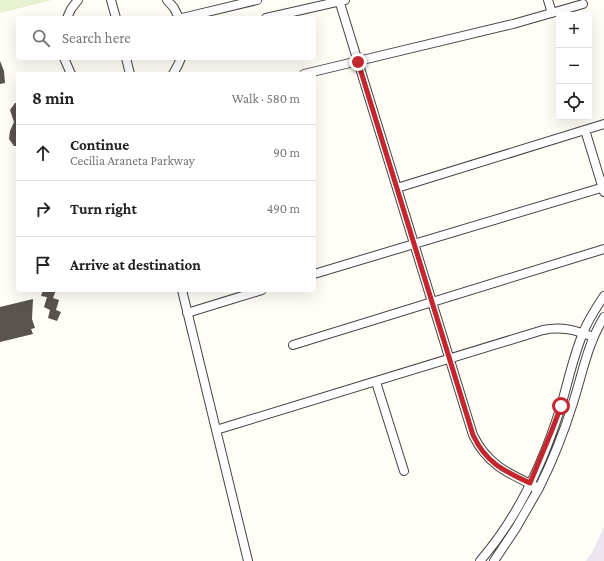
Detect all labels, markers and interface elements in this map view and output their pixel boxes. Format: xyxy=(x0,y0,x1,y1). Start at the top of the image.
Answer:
map controls xyxy=(556,12,592,120)
button: + xyxy=(556,12,592,48)
search box xyxy=(16,16,316,60)
icon: search xyxy=(30,27,52,49)
text: Search here xyxy=(62,30,131,46)
button: − xyxy=(556,48,592,84)
route end xyxy=(349,53,367,71)
button: locate xyxy=(556,84,592,120)
text: 8 min xyxy=(32,89,74,108)
text: Walk · 580 m xyxy=(232,91,300,106)
text: Continue xyxy=(70,137,129,153)
icon: ahead xyxy=(32,142,54,164)
text: 90 m xyxy=(273,145,300,160)
text: Cecilia Araneta Parkway xyxy=(70,153,195,168)
icon: right xyxy=(32,198,54,220)
text: Turn right xyxy=(70,201,137,217)
text: 490 m xyxy=(267,201,300,216)
icon: arrive xyxy=(32,254,54,276)
text: Arrive at destination xyxy=(70,257,201,273)
route start xyxy=(552,397,570,415)

